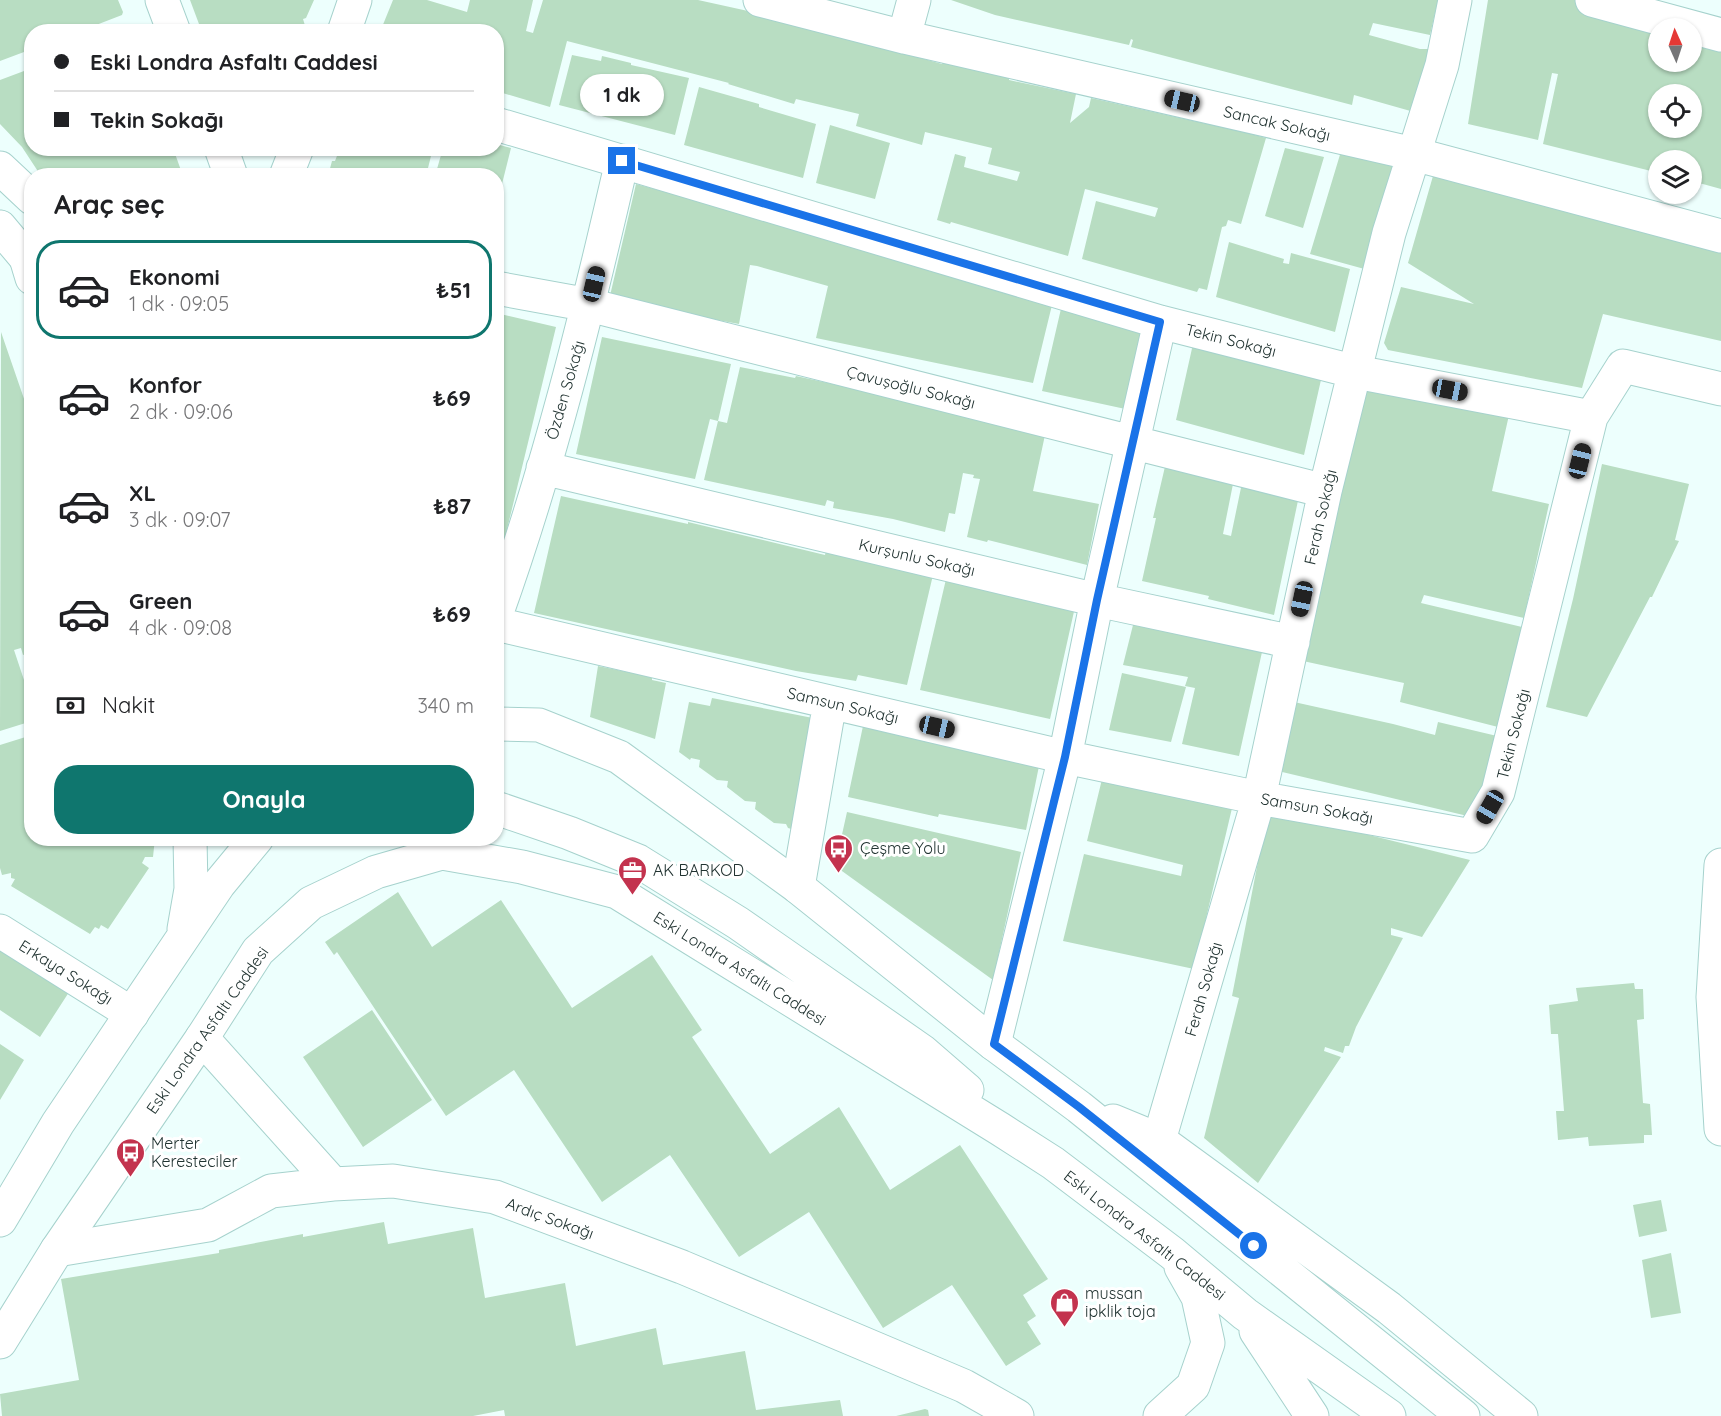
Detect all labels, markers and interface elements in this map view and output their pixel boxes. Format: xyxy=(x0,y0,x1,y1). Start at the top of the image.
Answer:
north arrow xyxy=(1648,18,1702,72)
map controls xyxy=(1648,18,1702,204)
text: Eski Londra Asfaltı Caddesi xyxy=(90,48,378,76)
callout: 1 dk xyxy=(580,74,664,116)
text: 1 dk xyxy=(603,82,641,107)
button: locate xyxy=(1648,84,1702,138)
car xyxy=(1162,88,1202,114)
street label: Sancak Sokağı xyxy=(1222,101,1332,145)
text: Tekin Sokağı xyxy=(90,106,223,134)
route end xyxy=(608,147,635,174)
button: layers xyxy=(1648,150,1702,204)
text: Araç seç xyxy=(54,187,164,221)
icon: car xyxy=(57,263,111,317)
text: Ekonomi xyxy=(129,263,220,291)
car xyxy=(581,264,607,304)
text: ₺51 xyxy=(436,276,471,304)
text: 1 dk · 09:05 xyxy=(129,291,229,316)
street label: Tekin Sokağı xyxy=(1184,319,1278,361)
street label: Özden Sokağı xyxy=(541,338,589,442)
street label: Çavuşoğlu Sokağı xyxy=(845,361,977,413)
icon: car xyxy=(57,371,111,425)
text: Konfor xyxy=(129,371,202,399)
car xyxy=(1431,378,1469,402)
text: ₺69 xyxy=(432,384,471,412)
text: 2 dk · 09:06 xyxy=(129,399,233,424)
car xyxy=(1567,441,1593,481)
street label: Ferah Sokağı xyxy=(1299,467,1341,567)
icon: car xyxy=(57,479,111,533)
text: XL xyxy=(129,479,156,507)
text: ₺87 xyxy=(433,492,471,520)
text: 3 dk · 09:07 xyxy=(129,507,230,532)
street label: Kurşunlu Sokağı xyxy=(857,534,977,580)
car xyxy=(1289,580,1315,618)
icon: car xyxy=(57,587,111,641)
text: Green xyxy=(129,587,192,615)
text: ₺69 xyxy=(432,600,471,628)
text: 4 dk · 09:08 xyxy=(129,615,232,640)
street label: Samsun Sokağı xyxy=(785,682,901,728)
street label: Tekin Sokağı xyxy=(1492,687,1534,781)
icon: cash xyxy=(54,689,87,722)
text: Nakit xyxy=(102,691,155,719)
text: 340 m xyxy=(417,693,474,718)
car xyxy=(917,714,957,740)
button: Onayla xyxy=(54,765,474,834)
car xyxy=(1473,787,1507,827)
street label: Samsun Sokağı xyxy=(1259,788,1375,828)
bus stop icon: Çeşme Yolu xyxy=(823,832,855,874)
place label: Çeşme Yolu xyxy=(860,838,946,858)
office icon: AK BARKOD xyxy=(616,854,648,896)
place label: AK BARKOD xyxy=(653,860,744,880)
street label: Eski Londra Asfaltı Caddesi xyxy=(650,907,830,1029)
street label: Erkaya Sokağı xyxy=(15,935,117,1009)
street label: Ferah Sokağı xyxy=(1180,940,1226,1038)
street label: Eski Londra Asfaltı Caddesi xyxy=(142,942,272,1118)
place label: Merter Keresteciler xyxy=(151,1133,238,1171)
bus stop icon: Merter Keresteciler xyxy=(114,1136,146,1178)
street label: Eski Londra Asfaltı Caddesi xyxy=(1060,1166,1230,1304)
street label: Ardıç Sokağı xyxy=(503,1193,597,1243)
route start xyxy=(1240,1232,1267,1259)
place label: mussan ipklik toja xyxy=(1085,1283,1156,1321)
shop icon: mussan ipklik toja xyxy=(1048,1286,1080,1328)

